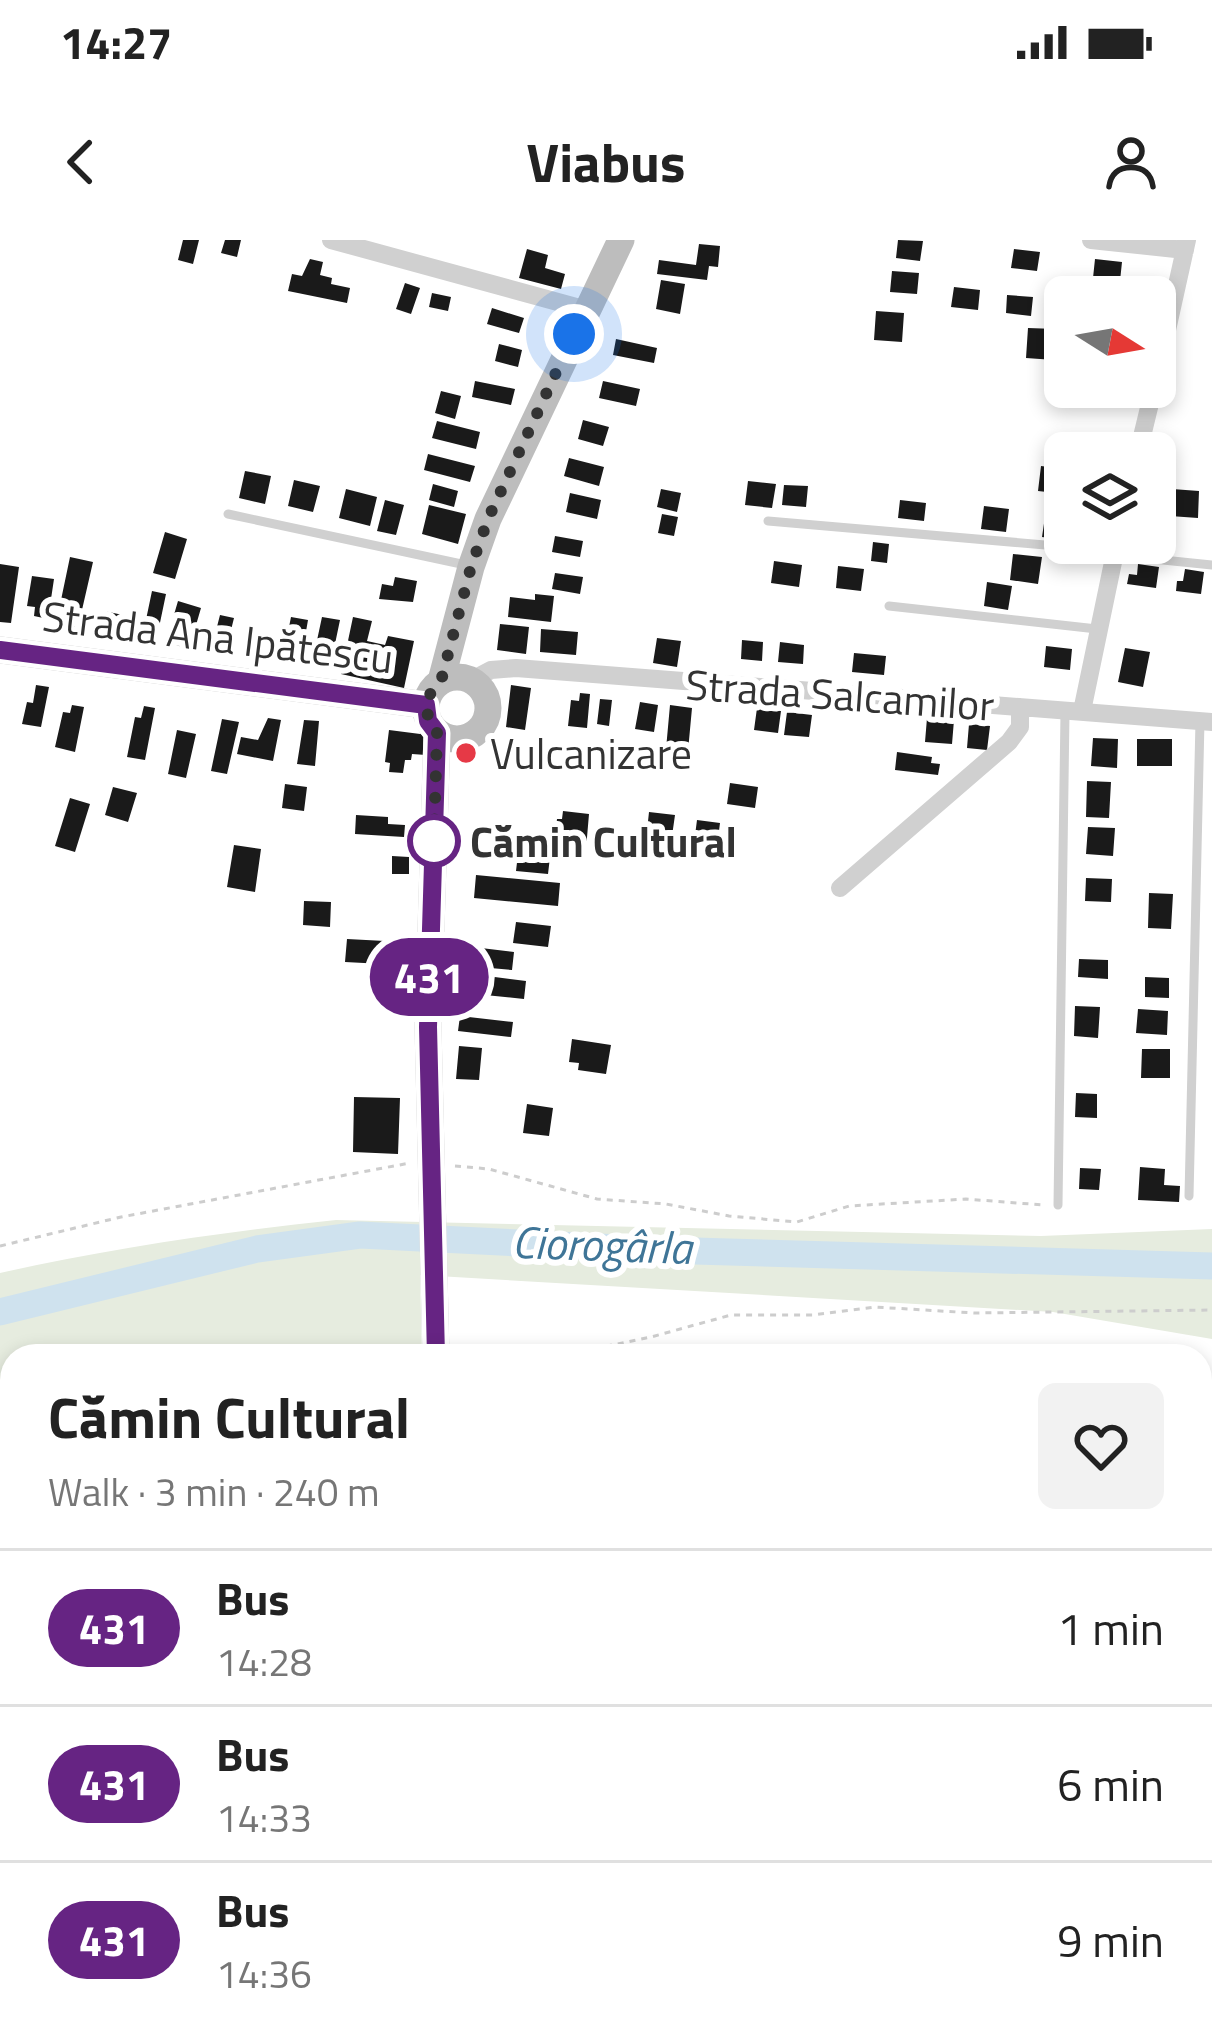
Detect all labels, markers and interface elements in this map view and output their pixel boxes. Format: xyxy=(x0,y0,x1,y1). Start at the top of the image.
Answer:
text: 14:27 xyxy=(60,8,172,76)
text: Viabus xyxy=(527,121,685,203)
icon: back xyxy=(48,129,114,195)
icon: person xyxy=(1098,129,1164,195)
north arrow xyxy=(1044,276,1176,408)
map controls xyxy=(1044,276,1176,564)
your location xyxy=(544,304,604,364)
button: layers xyxy=(1044,432,1176,564)
street label: Strada Ana Ipătescu xyxy=(39,583,397,689)
street label: Strada Salcamilor xyxy=(684,651,996,737)
place label: Vulcanizare xyxy=(490,721,692,785)
marker: Vulcanizare xyxy=(453,740,479,766)
place label: Cămin Cultural xyxy=(470,809,737,873)
marker: Cămin Cultural xyxy=(409,816,459,866)
line badge: 431 xyxy=(360,938,498,1016)
text: 431 xyxy=(394,945,464,1009)
water label: Ciorogârla xyxy=(511,1207,696,1281)
text: Cămin Cultural xyxy=(48,1373,410,1460)
button: heart xyxy=(1038,1383,1164,1509)
text: Walk · 3 min · 240 m xyxy=(48,1462,380,1521)
text: Bus xyxy=(216,1564,290,1632)
text: 1 min xyxy=(1057,1594,1164,1662)
text: 431 xyxy=(79,1596,149,1660)
text: 14:28 xyxy=(216,1632,312,1691)
text: Bus xyxy=(216,1720,290,1788)
text: 6 min xyxy=(1057,1750,1164,1818)
text: 431 xyxy=(79,1752,149,1816)
text: 14:33 xyxy=(216,1788,312,1847)
text: Bus xyxy=(216,1876,290,1944)
text: 9 min xyxy=(1057,1906,1164,1974)
text: 431 xyxy=(79,1908,149,1972)
text: 14:36 xyxy=(216,1944,312,2003)

